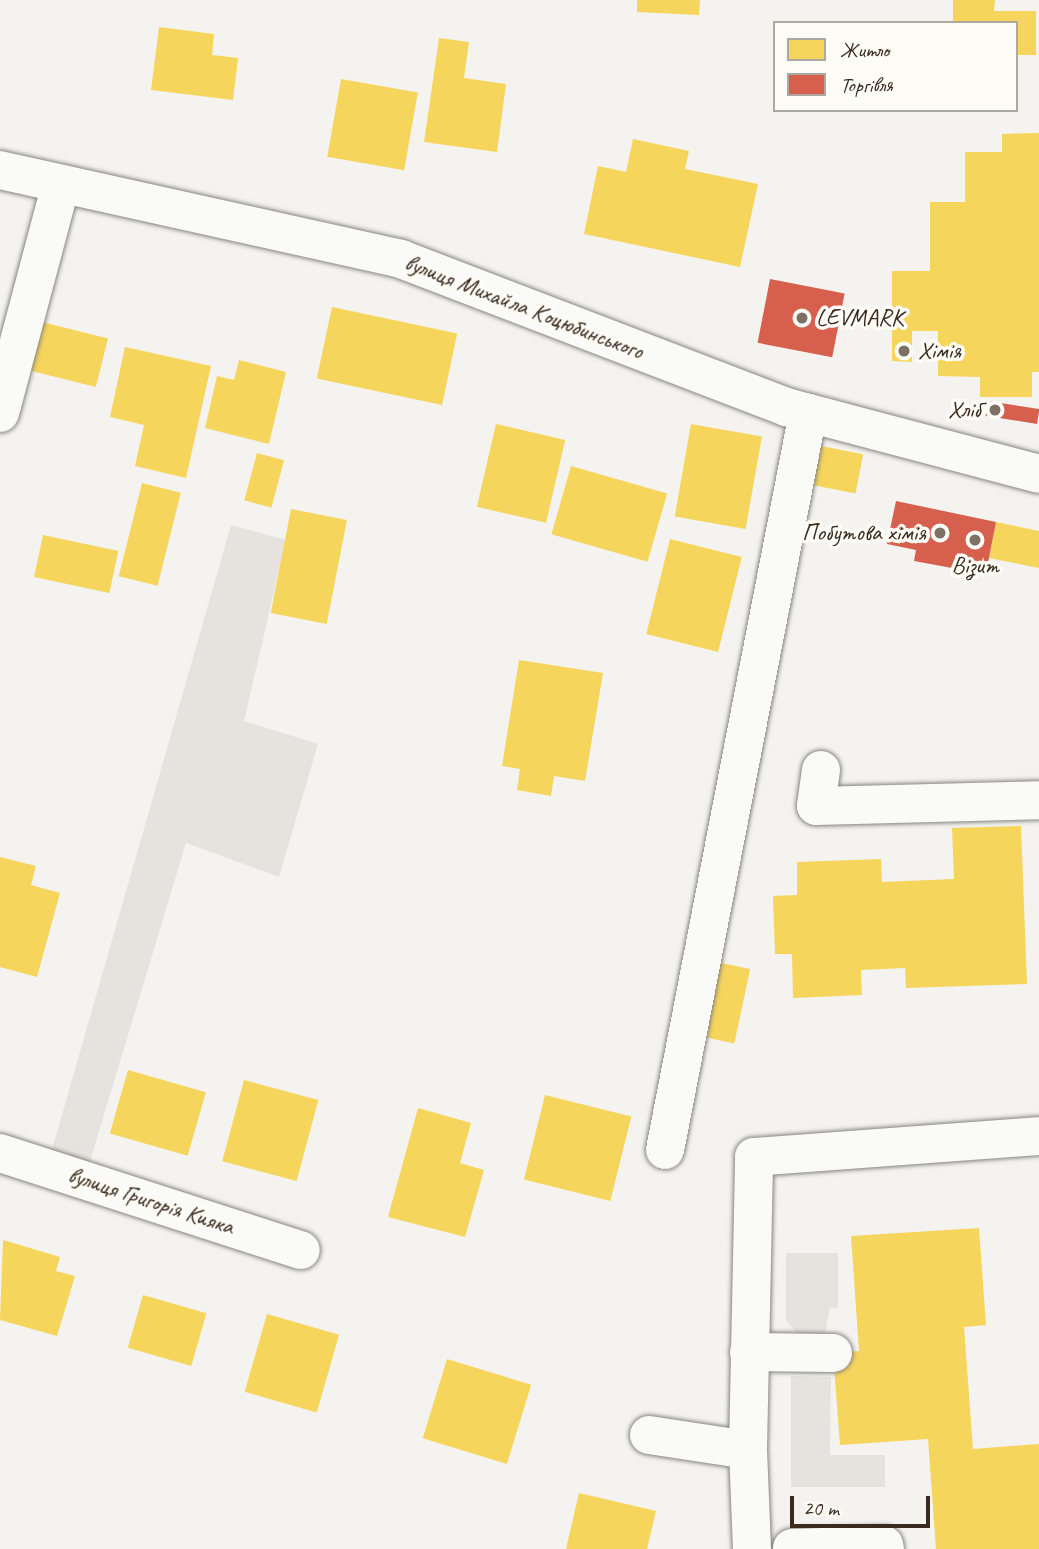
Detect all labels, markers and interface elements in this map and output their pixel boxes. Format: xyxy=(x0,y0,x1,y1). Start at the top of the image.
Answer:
legend xyxy=(773,21,1018,112)
text: Житло xyxy=(840,37,889,63)
text: Торгівля xyxy=(840,72,893,98)
street label: вулиця Михайла Коцюбинського xyxy=(402,249,646,365)
place label: LEVMARK xyxy=(816,304,903,332)
marker: LEVMARK xyxy=(794,310,810,326)
place label: Хімія xyxy=(918,337,961,365)
marker: Хімія xyxy=(896,343,912,359)
place label: Хліб xyxy=(948,396,981,424)
marker: Хліб xyxy=(987,402,1003,418)
place label: Побутова хімія xyxy=(802,519,926,547)
marker: Побутова хімія xyxy=(932,525,948,541)
marker: Візит xyxy=(967,532,983,548)
place label: Візит xyxy=(951,552,999,580)
street label: вулиця Григорія Кияка xyxy=(66,1161,236,1241)
scale bar xyxy=(794,1482,934,1526)
text: 20 m xyxy=(803,1495,839,1521)

